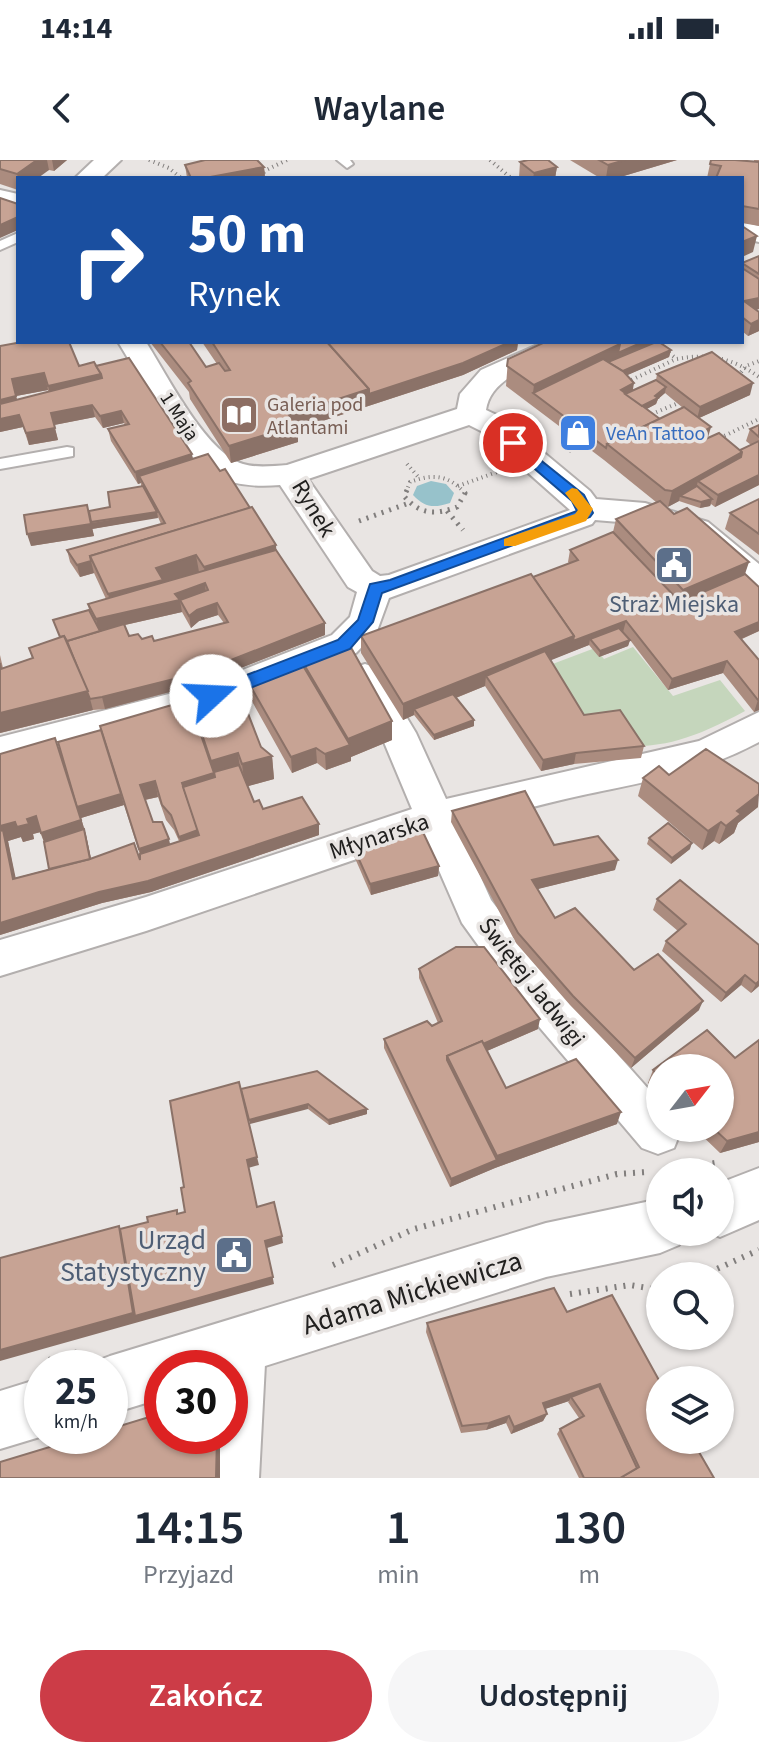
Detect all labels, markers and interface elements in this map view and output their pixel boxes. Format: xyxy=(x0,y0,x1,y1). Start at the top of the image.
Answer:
text: 14:14 xyxy=(40,7,112,50)
text: Waylane xyxy=(314,83,445,134)
icon: back xyxy=(40,86,84,130)
icon: search xyxy=(675,86,719,130)
text: 50 m xyxy=(188,195,306,274)
icon: right xyxy=(56,208,160,312)
text: Rynek xyxy=(188,269,281,320)
street label: 1 Maja xyxy=(153,386,205,447)
place label: Galeria pod Atlantami xyxy=(267,391,363,442)
library icon: Galeria pod Atlantami xyxy=(218,394,260,436)
pin xyxy=(479,409,547,477)
shop icon: VeAn Tattoo xyxy=(557,412,599,454)
place label: VeAn Tattoo xyxy=(606,420,705,448)
icon: arrive xyxy=(491,421,535,465)
street label: Rynek xyxy=(283,473,345,544)
public building icon: Straż Miejska xyxy=(653,544,695,586)
place label: Straż Miejska xyxy=(609,587,739,622)
position arrow xyxy=(169,654,253,738)
street label: Młynarska xyxy=(325,804,434,869)
street label: Świętej Jadwigi xyxy=(470,910,593,1055)
north arrow xyxy=(646,1054,734,1142)
map controls xyxy=(646,1054,734,1454)
button: sound xyxy=(646,1158,734,1246)
place label: Urząd Statystyczny xyxy=(60,1220,206,1292)
public building icon: Urząd Statystyczny xyxy=(213,1234,255,1276)
street label: Adama Mickiewicza xyxy=(298,1241,527,1345)
button: search xyxy=(646,1262,734,1350)
speed limit sign: 30 xyxy=(144,1350,248,1454)
text: 25 xyxy=(55,1363,97,1420)
button: layers xyxy=(646,1366,734,1454)
text: km/h xyxy=(54,1408,98,1436)
text: 14:15 xyxy=(133,1494,245,1562)
text: 1 xyxy=(386,1494,411,1562)
text: 130 xyxy=(552,1494,626,1562)
text: Przyjazd xyxy=(143,1556,234,1593)
text: min xyxy=(377,1556,419,1593)
text: m xyxy=(578,1556,600,1593)
button: Zakończ xyxy=(40,1650,372,1742)
button: Udostępnij xyxy=(388,1650,719,1742)

